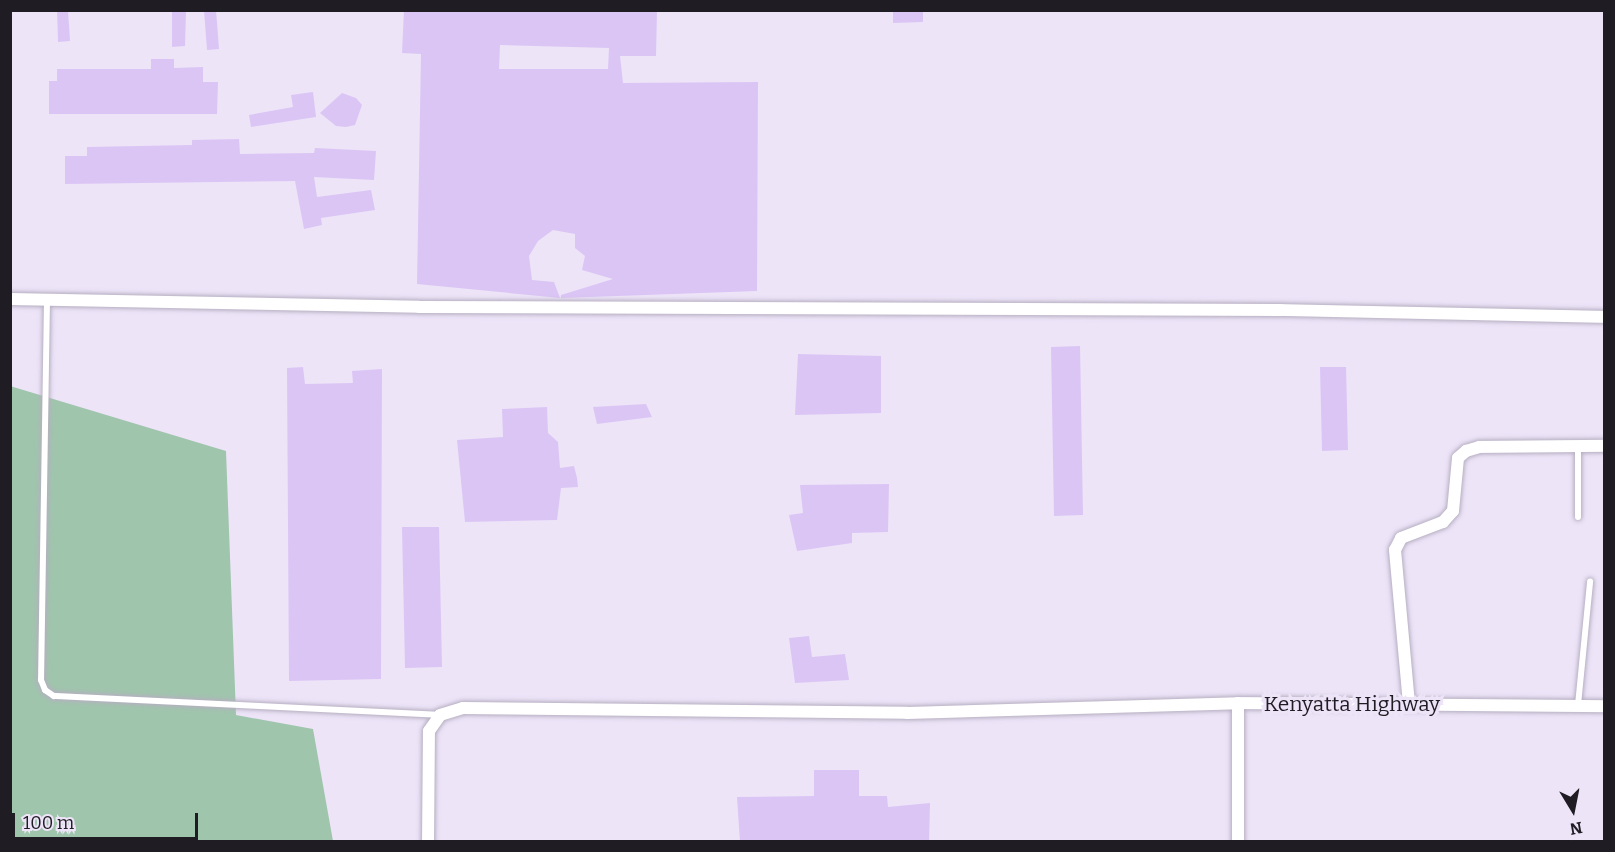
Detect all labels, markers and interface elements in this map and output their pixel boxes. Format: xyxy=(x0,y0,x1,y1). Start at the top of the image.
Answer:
street label: Kenyatta Highway xyxy=(1264,691,1440,717)
north arrow xyxy=(1543,780,1603,840)
scale bar xyxy=(15,801,201,839)
text: 100 m xyxy=(23,812,74,834)
text: N xyxy=(1568,818,1584,839)

